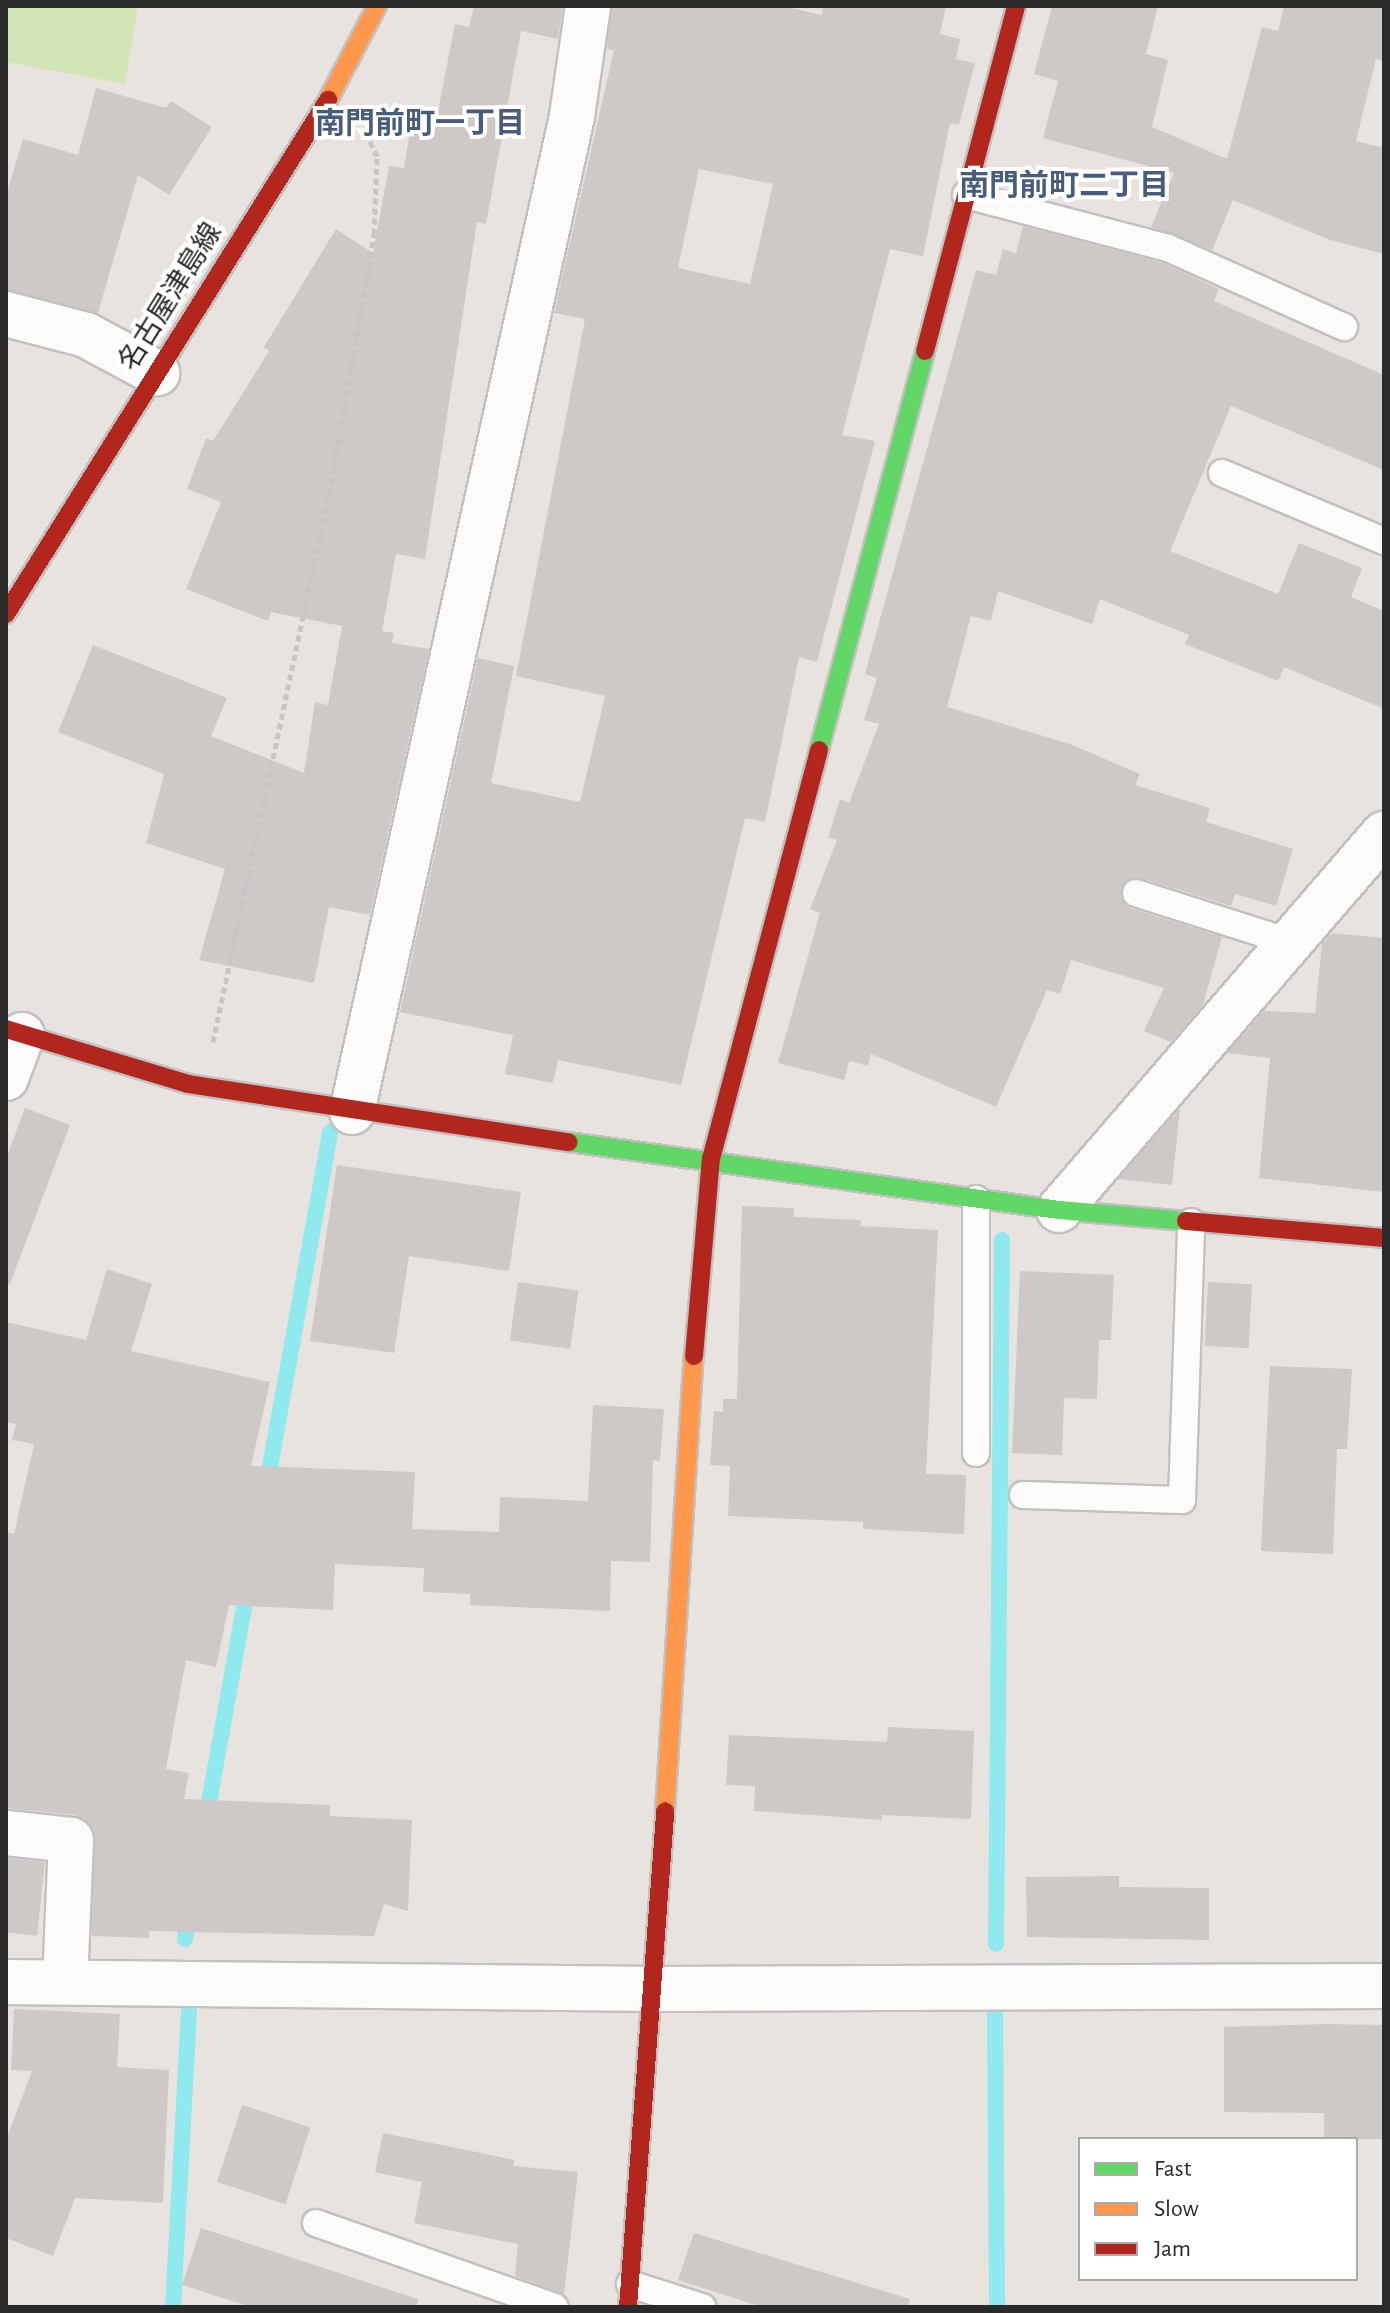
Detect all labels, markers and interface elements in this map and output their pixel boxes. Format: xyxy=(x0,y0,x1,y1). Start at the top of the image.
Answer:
district label: 南門前町一丁目 xyxy=(315,106,525,142)
district label: 南門前町二丁目 xyxy=(959,168,1169,204)
street label: 名古屋津島線 xyxy=(112,217,230,377)
legend xyxy=(1078,2137,1358,2281)
text: Fast xyxy=(1154,2157,1191,2181)
text: Slow xyxy=(1154,2197,1199,2221)
text: Jam xyxy=(1154,2237,1191,2261)

